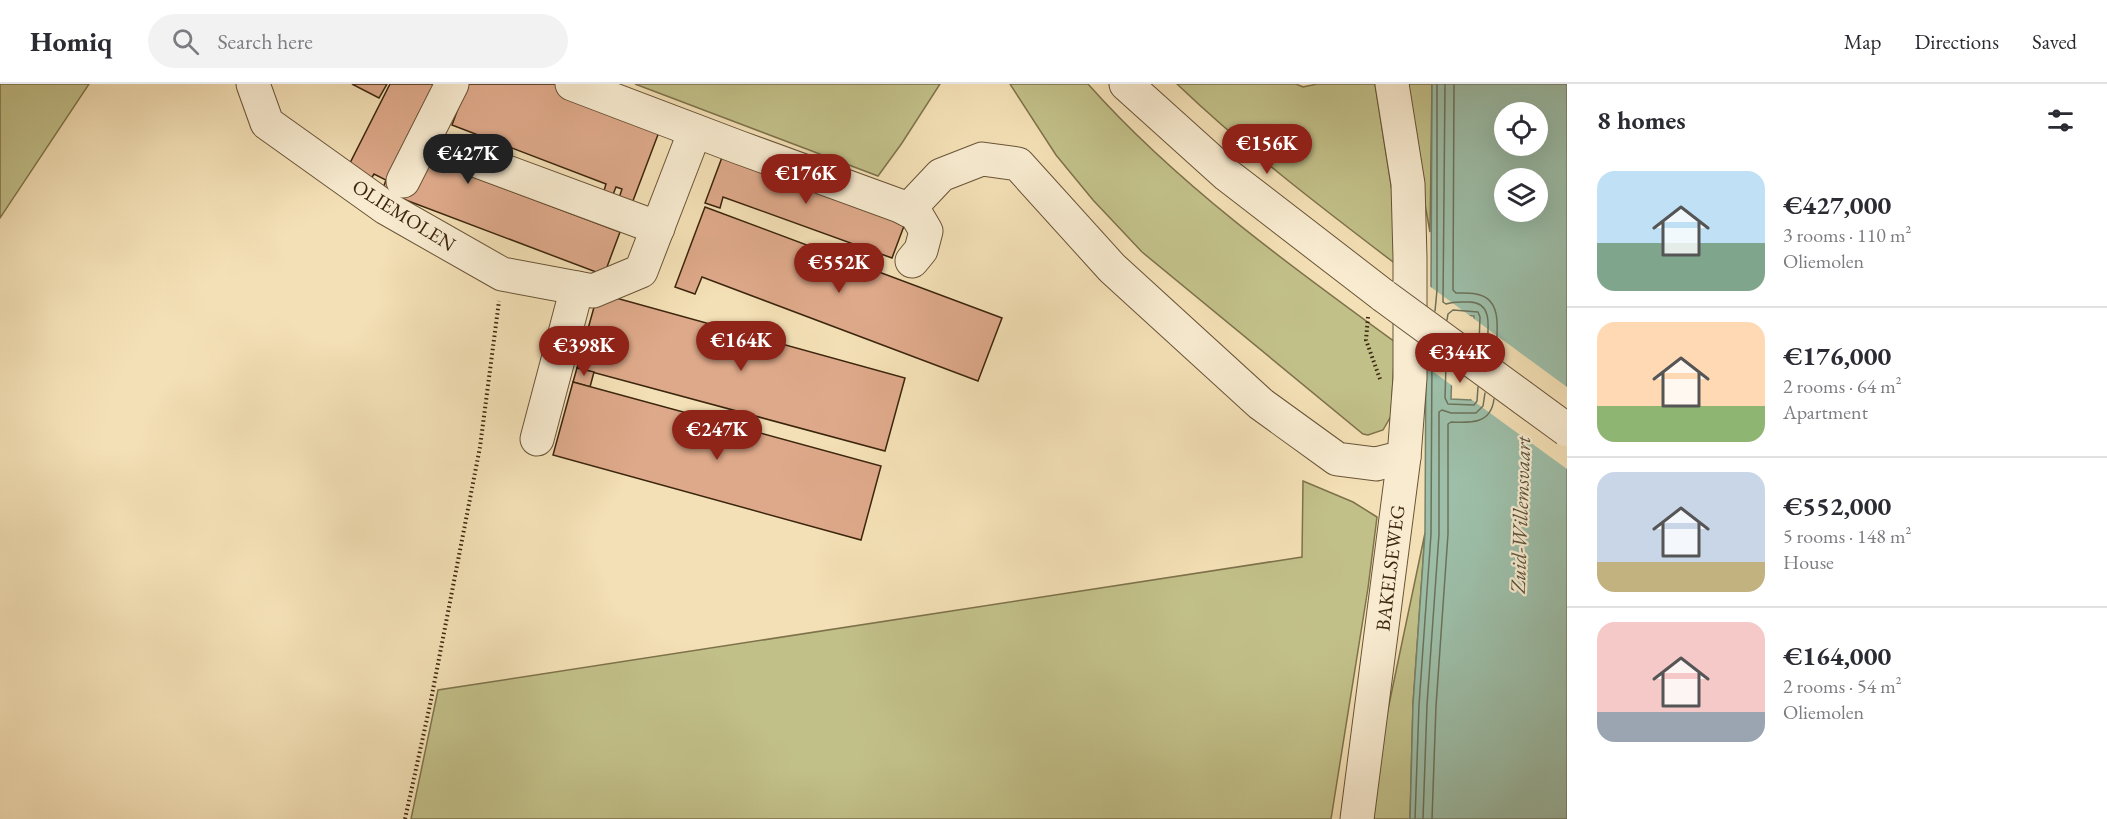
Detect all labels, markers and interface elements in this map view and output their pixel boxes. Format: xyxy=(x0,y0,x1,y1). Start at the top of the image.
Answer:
search box xyxy=(148,14,568,68)
text: Homiq xyxy=(30,23,112,59)
icon: search xyxy=(169,25,202,58)
text: Search here xyxy=(217,27,313,56)
text: Map xyxy=(1844,28,1881,55)
text: Directions xyxy=(1914,28,1999,55)
text: Saved xyxy=(2032,28,2077,55)
map controls xyxy=(1494,102,1548,222)
button: locate xyxy=(1494,102,1548,156)
text: 8 homes xyxy=(1597,103,1686,137)
icon: filters xyxy=(2044,104,2077,137)
pin: €156K xyxy=(1225,124,1309,175)
text: €156K xyxy=(1236,130,1298,156)
pin: €427K xyxy=(426,134,510,185)
text: €427K xyxy=(437,140,499,166)
pin: €176K xyxy=(764,154,848,205)
text: €176K xyxy=(775,160,837,186)
button: layers xyxy=(1494,168,1548,222)
street label: OLIEMOLEN xyxy=(347,173,461,257)
text: €427,000 xyxy=(1783,188,1891,222)
icon: home xyxy=(1645,195,1717,267)
text: 3 rooms · 110 m² xyxy=(1783,222,1911,248)
pin: €552K xyxy=(797,243,881,294)
text: Oliemolen xyxy=(1783,248,1864,274)
text: €552K xyxy=(808,249,870,275)
pin: €164K xyxy=(699,321,783,372)
pin: €398K xyxy=(542,326,626,377)
text: €164K xyxy=(710,327,772,353)
text: €398K xyxy=(553,332,615,358)
pin: €344K xyxy=(1418,333,1502,384)
text: €344K xyxy=(1429,339,1491,365)
text: €176,000 xyxy=(1783,339,1891,373)
icon: home xyxy=(1645,346,1717,418)
text: 2 rooms · 64 m² xyxy=(1783,373,1902,399)
text: Apartment xyxy=(1783,399,1868,425)
pin: €247K xyxy=(675,410,759,461)
text: €247K xyxy=(686,416,748,442)
water label: Zuid-Willemsvaart xyxy=(1504,435,1536,595)
text: €552,000 xyxy=(1783,489,1891,523)
icon: home xyxy=(1645,496,1717,568)
street label: BAKELSEWEG xyxy=(1369,503,1411,633)
text: 5 rooms · 148 m² xyxy=(1783,523,1911,549)
text: House xyxy=(1783,549,1834,575)
text: €164,000 xyxy=(1783,639,1891,673)
icon: home xyxy=(1645,646,1717,718)
text: 2 rooms · 54 m² xyxy=(1783,673,1902,699)
text: Oliemolen xyxy=(1783,699,1864,725)

